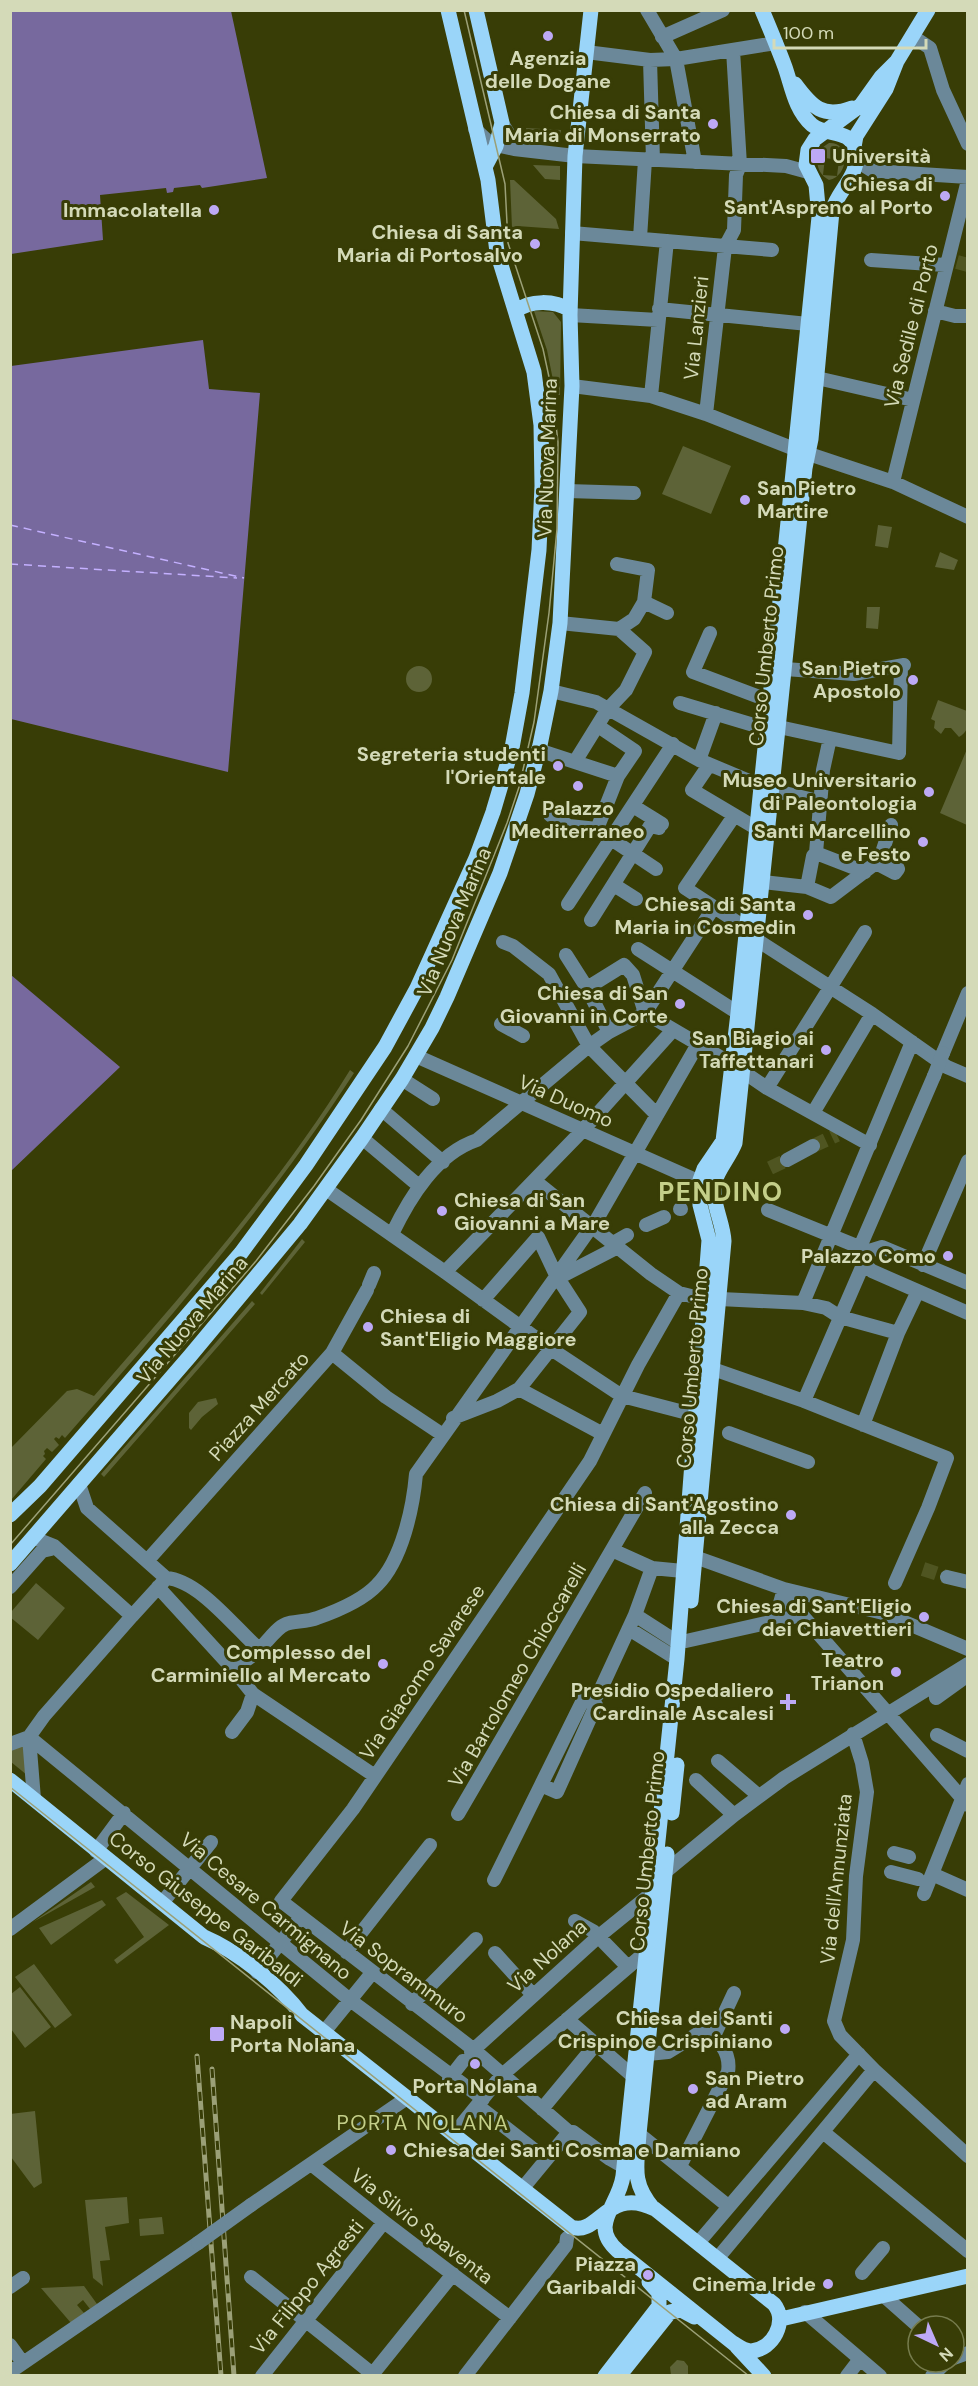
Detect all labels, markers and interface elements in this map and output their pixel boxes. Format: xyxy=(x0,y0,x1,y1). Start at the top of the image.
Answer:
scale bar xyxy=(774,12,926,50)
text: 100 m xyxy=(783,21,834,45)
marker: Agenzia delle Dogane xyxy=(541,29,555,43)
place label: Agenzia delle Dogane xyxy=(485,45,611,94)
place label: Chiesa di Santa Maria di Monserrato xyxy=(505,99,701,148)
marker: Chiesa di Santa Maria di Monserrato xyxy=(706,117,720,131)
place label: Università xyxy=(832,143,931,169)
marker: Università xyxy=(809,147,827,165)
place label: Chiesa di Sant'Aspreno al Porto xyxy=(724,171,933,220)
marker: Chiesa di Sant'Aspreno al Porto xyxy=(938,189,952,203)
place label: Immacolatella xyxy=(63,197,202,223)
marker: Immacolatella xyxy=(207,203,221,217)
place label: Chiesa di Santa Maria di Portosalvo xyxy=(337,219,523,268)
marker: Chiesa di Santa Maria di Portosalvo xyxy=(528,237,542,251)
street label: Via Sedile di Porto xyxy=(878,241,944,411)
street label: Via Lanzieri xyxy=(678,275,714,381)
street label: Via Nuova Marina xyxy=(531,378,563,538)
place label: San Pietro Martire xyxy=(757,475,856,524)
marker: San Pietro Martire xyxy=(738,493,752,507)
street label: Corso Umberto Primo xyxy=(743,545,789,747)
place label: San Pietro Apostolo xyxy=(802,655,901,704)
marker: San Pietro Apostolo xyxy=(906,673,920,687)
place label: Segreteria studenti l'Orientale xyxy=(357,741,546,790)
marker: Segreteria studenti l'Orientale xyxy=(551,759,565,773)
place label: Museo Universitario di Paleontologia xyxy=(722,767,917,816)
marker: Palazzo Mediterraneo xyxy=(571,779,585,793)
marker: Museo Universitario di Paleontologia xyxy=(922,785,936,799)
place label: Palazzo Mediterraneo xyxy=(511,795,645,844)
place label: Santi Marcellino e Festo xyxy=(754,818,911,867)
marker: Santi Marcellino e Festo xyxy=(916,835,930,849)
street label: Via Nuova Marina xyxy=(411,843,497,1001)
place label: Chiesa di Santa Maria in Cosmedin xyxy=(615,891,796,940)
marker: Chiesa di Santa Maria in Cosmedin xyxy=(801,908,815,922)
place label: Chiesa di San Giovanni in Corte xyxy=(500,980,668,1029)
marker: Chiesa di San Giovanni in Corte xyxy=(673,997,687,1011)
place label: San Biagio ai Taffettanari xyxy=(692,1025,814,1074)
marker: San Biagio ai Taffettanari xyxy=(819,1043,833,1057)
street label: Via Duomo xyxy=(515,1069,617,1133)
district label: PENDINO xyxy=(658,1175,784,1209)
place label: Chiesa di San Giovanni a Mare xyxy=(454,1187,610,1236)
marker: Chiesa di San Giovanni a Mare xyxy=(435,1204,449,1218)
place label: Palazzo Como xyxy=(801,1243,936,1269)
marker: Palazzo Como xyxy=(941,1249,955,1263)
street label: Via Nuova Marina xyxy=(131,1251,253,1389)
street label: Corso Umberto Primo xyxy=(670,1267,714,1469)
place label: Chiesa di Sant'Eligio Maggiore xyxy=(380,1303,577,1352)
marker: Chiesa di Sant'Eligio Maggiore xyxy=(361,1320,375,1334)
street label: Piazza Mercato xyxy=(203,1346,315,1466)
place label: Chiesa di Sant'Agostino alla Zecca xyxy=(550,1491,779,1540)
marker: Chiesa di Sant'Agostino alla Zecca xyxy=(784,1508,798,1522)
street label: Via Bartolomeo Chioccarelli xyxy=(442,1558,592,1792)
street label: Via Giacomo Savarese xyxy=(354,1579,490,1765)
place label: Chiesa di Sant'Eligio dei Chiavettieri xyxy=(716,1593,912,1642)
marker: Chiesa di Sant'Eligio dei Chiavettieri xyxy=(917,1610,931,1624)
place label: Complesso del Carminiello al Mercato xyxy=(151,1639,371,1688)
place label: Teatro Trianon xyxy=(811,1647,884,1696)
marker: Complesso del Carminiello al Mercato xyxy=(376,1657,390,1671)
marker: Teatro Trianon xyxy=(889,1665,903,1679)
place label: Presidio Ospedaliero Cardinale Ascalesi xyxy=(571,1677,774,1726)
marker: Presidio Ospedaliero Cardinale Ascalesi xyxy=(779,1693,797,1711)
street label: Corso Umberto Primo xyxy=(624,1750,670,1952)
street label: Via dell'Annunziata xyxy=(814,1792,858,1966)
street label: Corso Giuseppe Garibaldi xyxy=(104,1825,308,1993)
street label: Via Cesare Carmignano xyxy=(175,1826,357,1986)
street label: Via Nolana xyxy=(502,1914,592,1998)
street label: Via Soprammuro xyxy=(334,1915,474,2029)
place label: Chiesa dei Santi Crispino e Crispiniano xyxy=(558,2005,773,2054)
place label: Napoli Porta Nolana xyxy=(230,2009,355,2058)
marker: Chiesa dei Santi Crispino e Crispiniano xyxy=(778,2022,792,2036)
marker: Napoli Porta Nolana xyxy=(208,2025,226,2043)
marker: Porta Nolana xyxy=(468,2057,482,2071)
place label: San Pietro ad Aram xyxy=(705,2065,804,2114)
place label: Porta Nolana xyxy=(412,2073,538,2099)
marker: San Pietro ad Aram xyxy=(686,2082,700,2096)
district label: PORTA NOLANA xyxy=(337,2109,509,2137)
place label: Chiesa dei Santi Cosma e Damiano xyxy=(403,2137,741,2163)
marker: Chiesa dei Santi Cosma e Damiano xyxy=(384,2143,398,2157)
street label: Via Silvio Spaventa xyxy=(345,2162,499,2290)
street label: Via Filippo Agresti xyxy=(245,2214,369,2360)
place label: Piazza Garibaldi xyxy=(546,2251,636,2300)
marker: Piazza Garibaldi xyxy=(641,2268,655,2282)
place label: Cinema Iride xyxy=(692,2271,816,2297)
marker: Cinema Iride xyxy=(821,2277,835,2291)
north arrow xyxy=(906,2314,966,2374)
text: N xyxy=(935,2343,958,2366)

